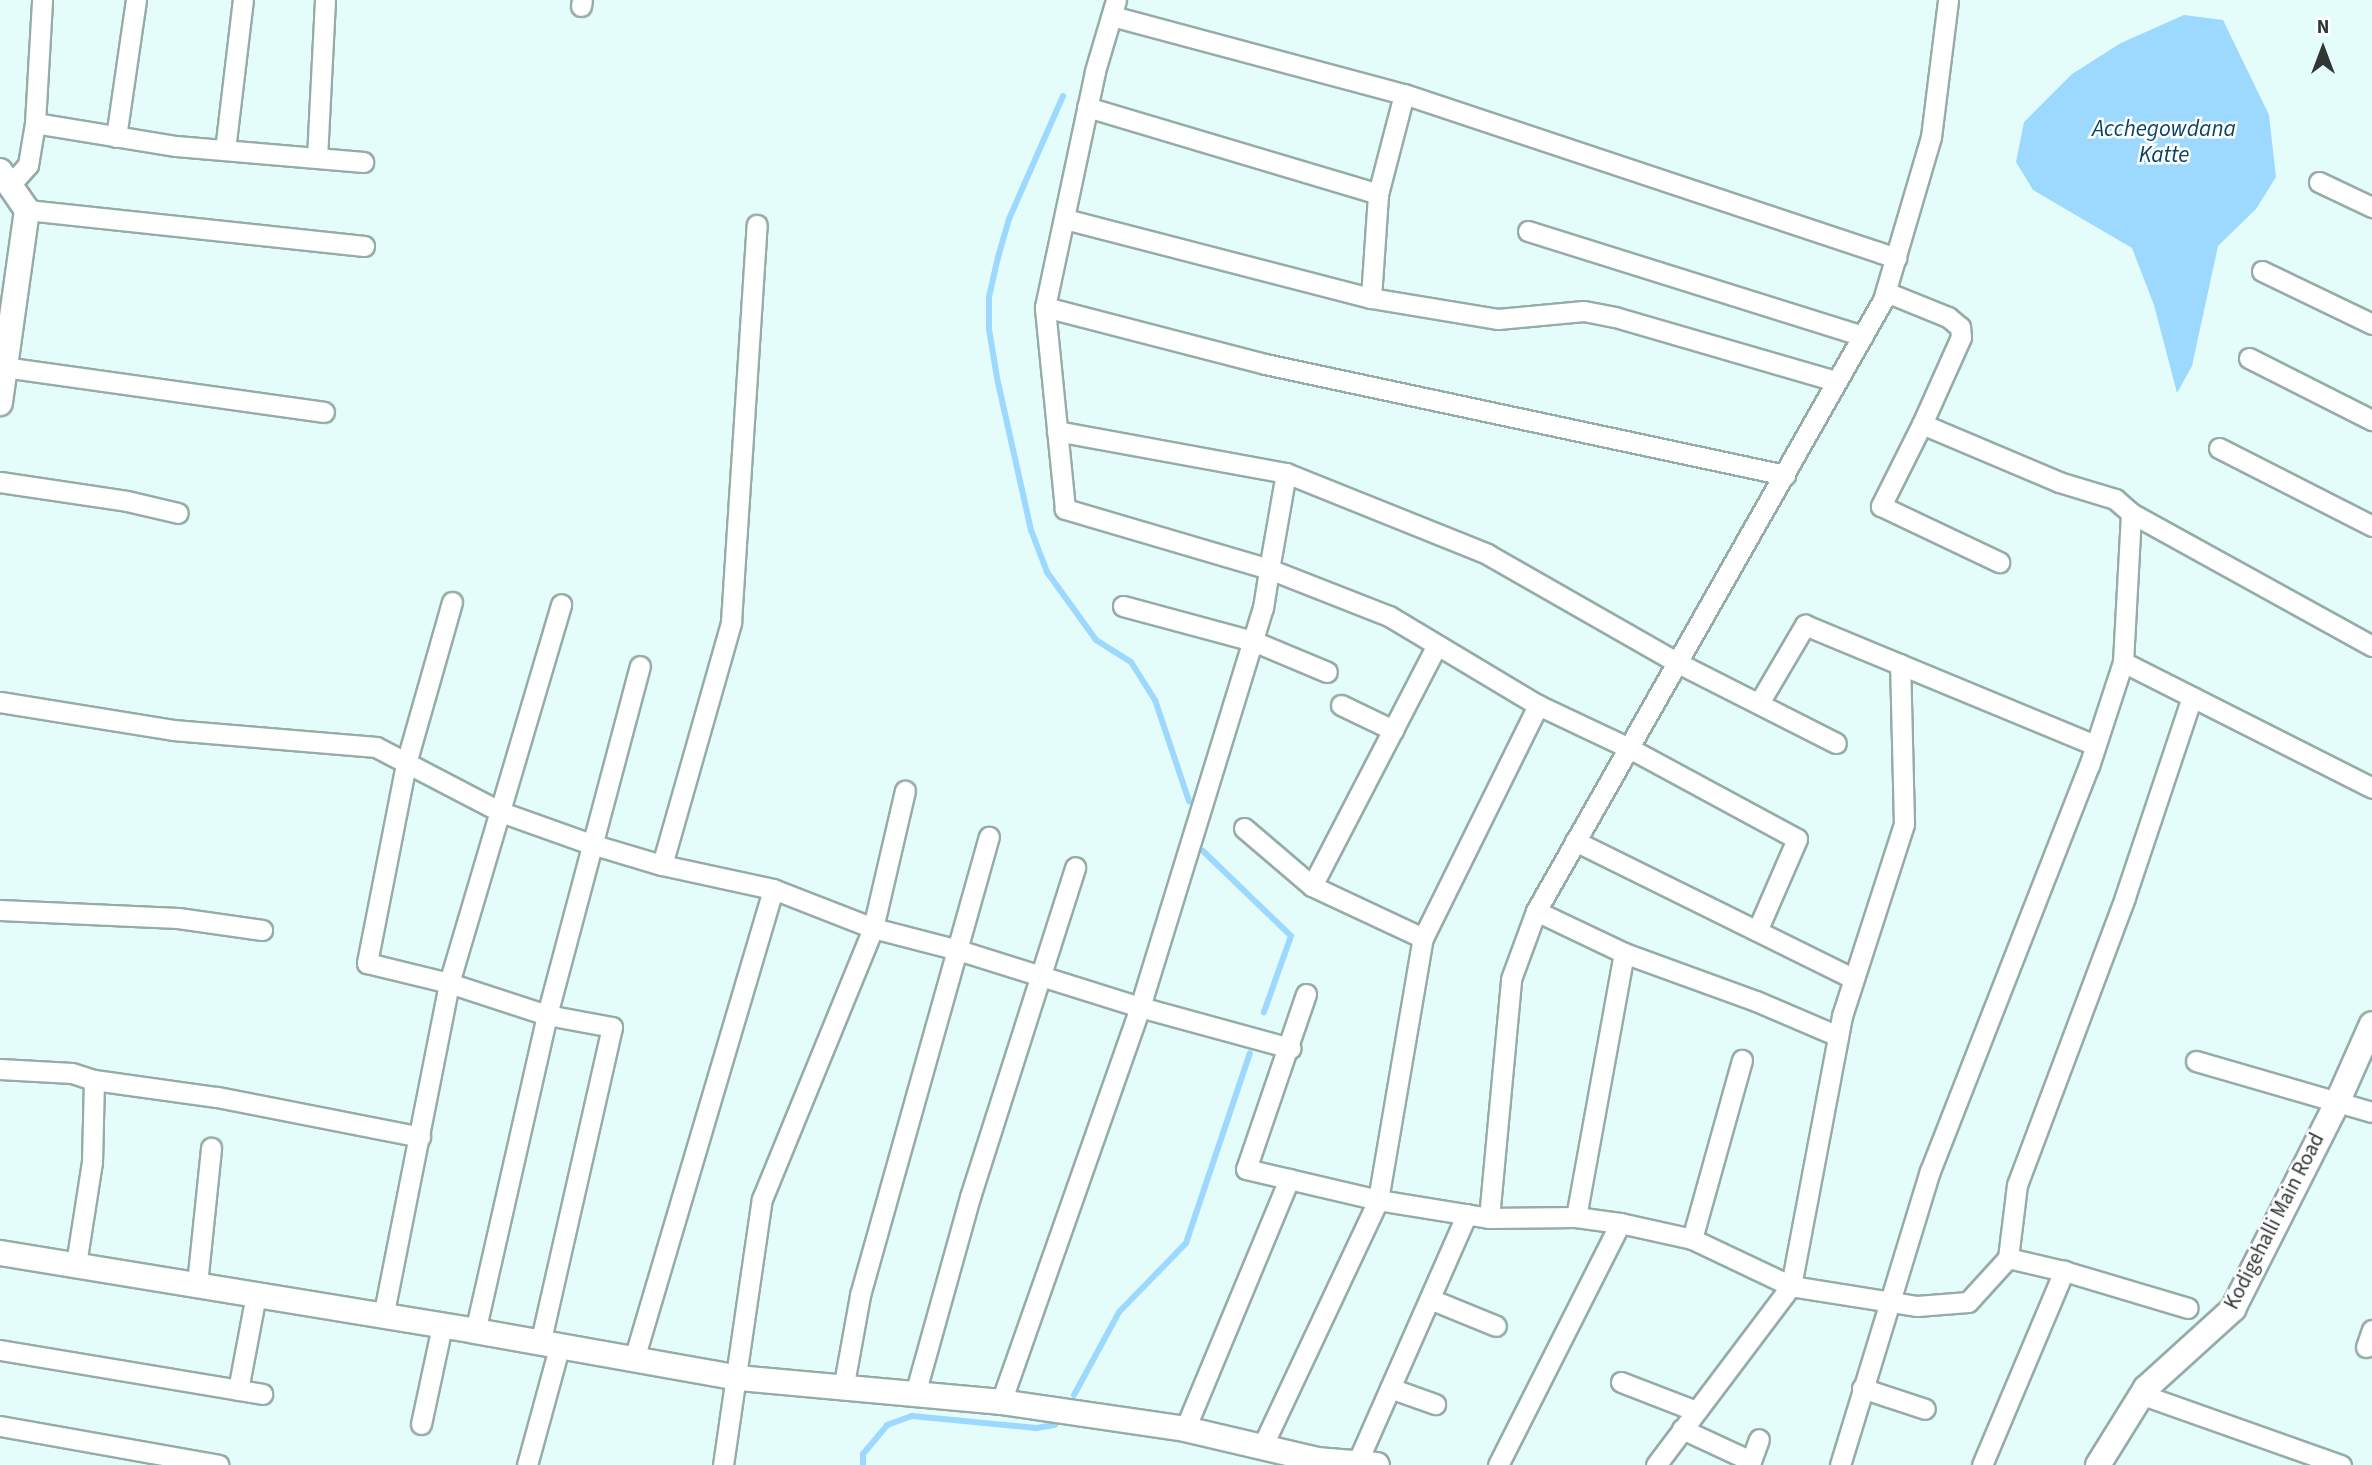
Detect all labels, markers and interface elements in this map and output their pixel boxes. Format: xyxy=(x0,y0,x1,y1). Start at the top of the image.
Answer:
north arrow xyxy=(2288,14,2358,84)
text: N xyxy=(2317,14,2329,41)
water label: Acchegowdana Katte xyxy=(2092,115,2236,169)
street label: Kodigehalli Main Road xyxy=(2219,1129,2329,1313)

